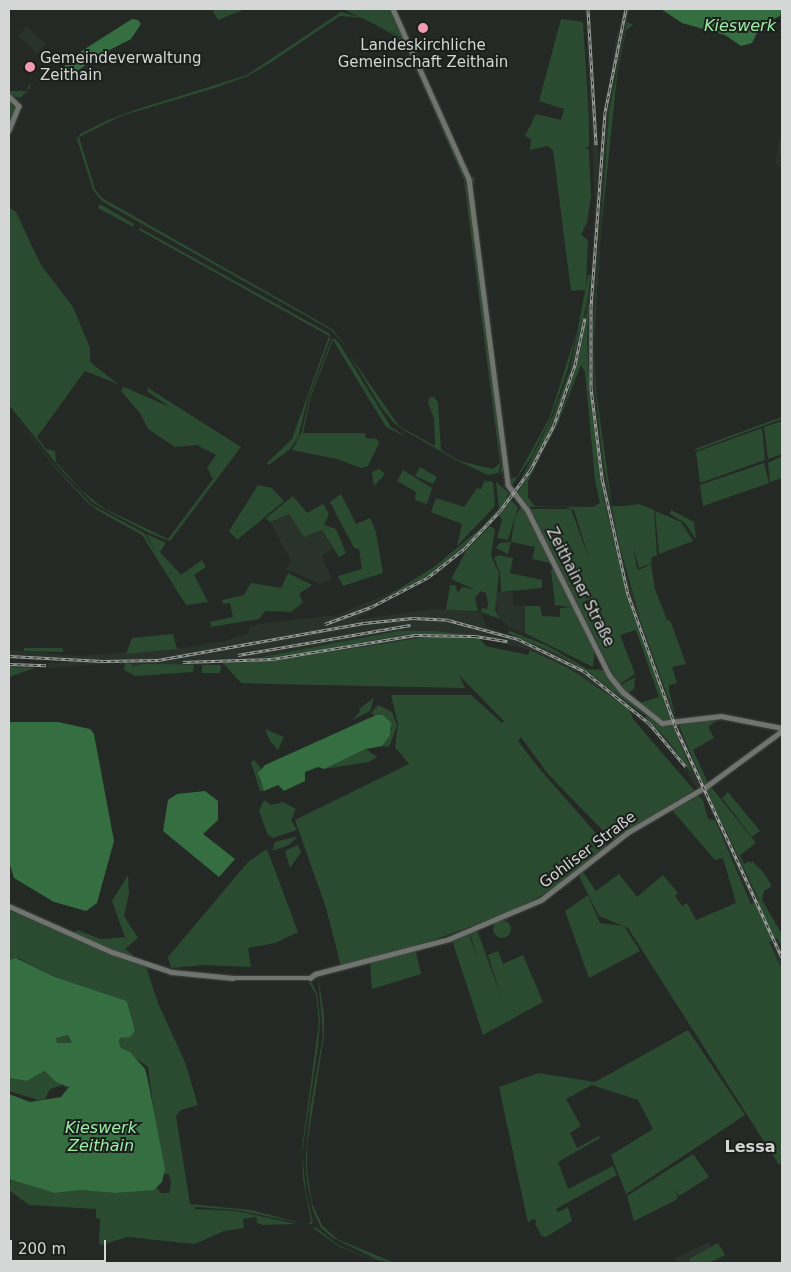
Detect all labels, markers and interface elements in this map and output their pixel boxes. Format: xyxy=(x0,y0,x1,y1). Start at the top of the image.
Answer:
water label: Kieswerk xyxy=(704,16,776,36)
marker: Landeskirchliche Gemeinschaft Zeithain xyxy=(417,22,429,34)
place label: Landeskirchliche Gemeinschaft Zeithain xyxy=(338,36,508,71)
place label: Gemeindeverwaltung Zeithain xyxy=(40,49,201,84)
marker: Gemeindeverwaltung Zeithain xyxy=(24,61,36,73)
street label: Zeithainer Straße xyxy=(542,524,618,650)
street label: Gohliser Straße xyxy=(536,808,640,892)
water label: Kieswerk Zeithain xyxy=(65,1118,137,1156)
district label: Lessa xyxy=(725,1137,775,1157)
scale bar xyxy=(12,1230,109,1262)
text: 200 m xyxy=(18,1240,66,1258)

